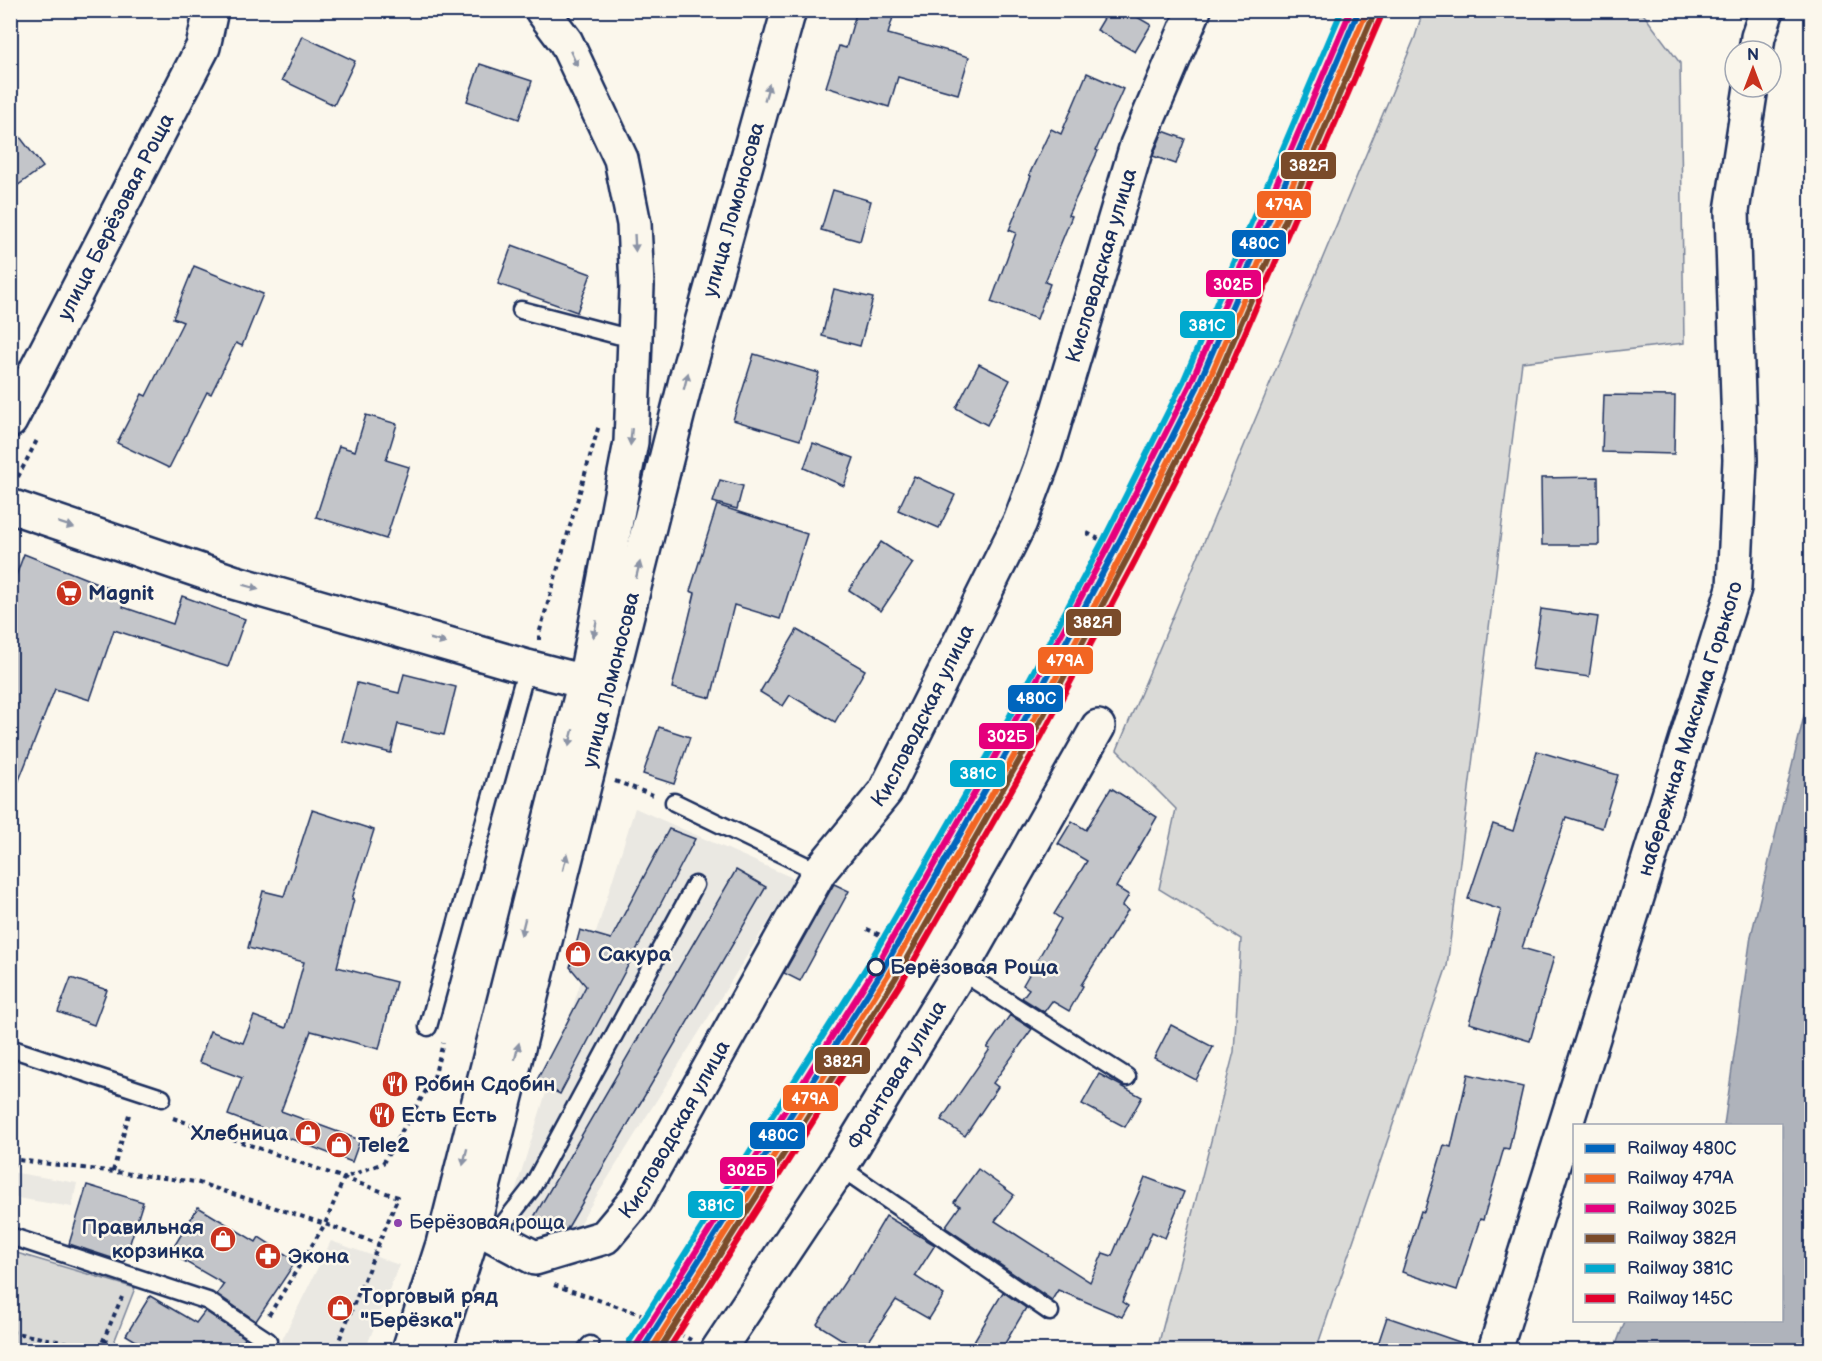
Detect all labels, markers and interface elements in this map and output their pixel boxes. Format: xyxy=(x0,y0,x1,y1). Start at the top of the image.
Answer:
north arrow xyxy=(1723,39,1783,99)
text: N xyxy=(1747,46,1759,65)
one-way arrow xyxy=(569,51,578,68)
one-way arrow xyxy=(762,83,772,101)
street label: улица Берёзовая Роща xyxy=(52,109,179,324)
street label: улица Ломоносова xyxy=(697,119,770,300)
line badge: 382Я xyxy=(1280,151,1337,180)
text: 382Я xyxy=(1289,157,1329,176)
street label: Кисловодская улица xyxy=(1060,165,1142,366)
line badge: 479А xyxy=(1256,190,1312,219)
text: 479А xyxy=(1265,196,1304,215)
line badge: 480С xyxy=(1231,229,1287,258)
one-way arrow xyxy=(630,233,639,252)
text: 480С xyxy=(1239,235,1279,254)
line badge: 302Б xyxy=(1205,269,1262,298)
text: 302Б xyxy=(1213,276,1254,295)
line badge: 381С xyxy=(1179,310,1236,339)
text: 381С xyxy=(1189,317,1225,336)
one-way arrow xyxy=(682,372,691,390)
one-way arrow xyxy=(626,428,635,447)
one-way arrow xyxy=(57,520,75,530)
one-way arrow xyxy=(634,561,643,579)
supermarket icon: Magnit xyxy=(54,578,84,608)
place label: Magnit xyxy=(88,581,154,606)
street label: набережная Максима Горького xyxy=(1632,581,1747,879)
one-way arrow xyxy=(242,583,260,592)
street label: улица Ломоносова xyxy=(576,589,645,770)
line badge: 382Я xyxy=(1065,608,1122,637)
text: 382Я xyxy=(1073,614,1113,633)
one-way arrow xyxy=(590,620,599,639)
street label: Кисловодская улица xyxy=(865,620,980,812)
one-way arrow xyxy=(429,637,447,646)
line badge: 479А xyxy=(1037,646,1094,675)
text: 479А xyxy=(1046,652,1085,671)
line badge: 480С xyxy=(1007,684,1064,713)
text: 480С xyxy=(1016,690,1056,709)
line badge: 302Б xyxy=(978,722,1035,750)
text: 302Б xyxy=(987,728,1028,747)
one-way arrow xyxy=(565,729,575,747)
line badge: 381С xyxy=(949,759,1006,788)
text: 381С xyxy=(960,765,996,784)
one-way arrow xyxy=(560,853,570,871)
one-way arrow xyxy=(518,918,528,936)
shop icon: Сакура xyxy=(563,939,593,969)
place label: Сакура xyxy=(598,942,672,967)
place label: Берёзовая Роща xyxy=(890,955,1059,980)
marker: Берёзовая Роща xyxy=(867,958,885,976)
street label: Фронтовая улица xyxy=(841,995,952,1154)
street label: Кисловодская улица xyxy=(613,1035,736,1224)
one-way arrow xyxy=(512,1042,522,1060)
line badge: 382Я xyxy=(814,1046,871,1075)
text: 382Я xyxy=(823,1053,863,1072)
restaurant icon: Робин Сдобин xyxy=(380,1069,410,1099)
place label: Робин Сдобин xyxy=(414,1072,555,1097)
line badge: 479А xyxy=(782,1084,839,1112)
text: 479А xyxy=(791,1090,830,1109)
restaurant icon: Есть Есть xyxy=(367,1100,397,1130)
place label: Есть Есть xyxy=(401,1103,497,1128)
shop icon: Хлебница xyxy=(293,1118,323,1148)
place label: Хлебница xyxy=(190,1121,289,1146)
line badge: 480С xyxy=(749,1121,806,1150)
legend xyxy=(1573,1124,1783,1322)
text: 480С xyxy=(758,1127,798,1146)
shop icon: Tele2 xyxy=(324,1130,354,1160)
place label: Tele2 xyxy=(358,1133,410,1158)
text: Railway 480С xyxy=(1627,1138,1736,1159)
one-way arrow xyxy=(460,1147,470,1166)
line badge: 302Б xyxy=(719,1156,776,1185)
text: 302Б xyxy=(727,1162,768,1181)
text: Railway 479А xyxy=(1627,1168,1733,1189)
line badge: 381С xyxy=(687,1190,744,1219)
text: 381С xyxy=(698,1197,734,1216)
text: Railway 302Б xyxy=(1627,1198,1737,1219)
place label: Берёзовая роща xyxy=(409,1211,565,1235)
place label: Правильная корзинка xyxy=(81,1215,205,1264)
marker: Берёзовая роща xyxy=(392,1217,404,1229)
shop icon: Правильная корзинка xyxy=(208,1224,238,1254)
text: Railway 382Я xyxy=(1627,1228,1737,1249)
pharmacy icon: Экона xyxy=(253,1241,283,1271)
place label: Экона xyxy=(288,1244,350,1269)
text: Railway 381С xyxy=(1627,1258,1733,1279)
place label: Торговый ряд "Берёзка" xyxy=(360,1284,498,1333)
text: Railway 145С xyxy=(1627,1288,1733,1309)
shop icon: Торговый ряд "Берёзка" xyxy=(325,1293,355,1323)

